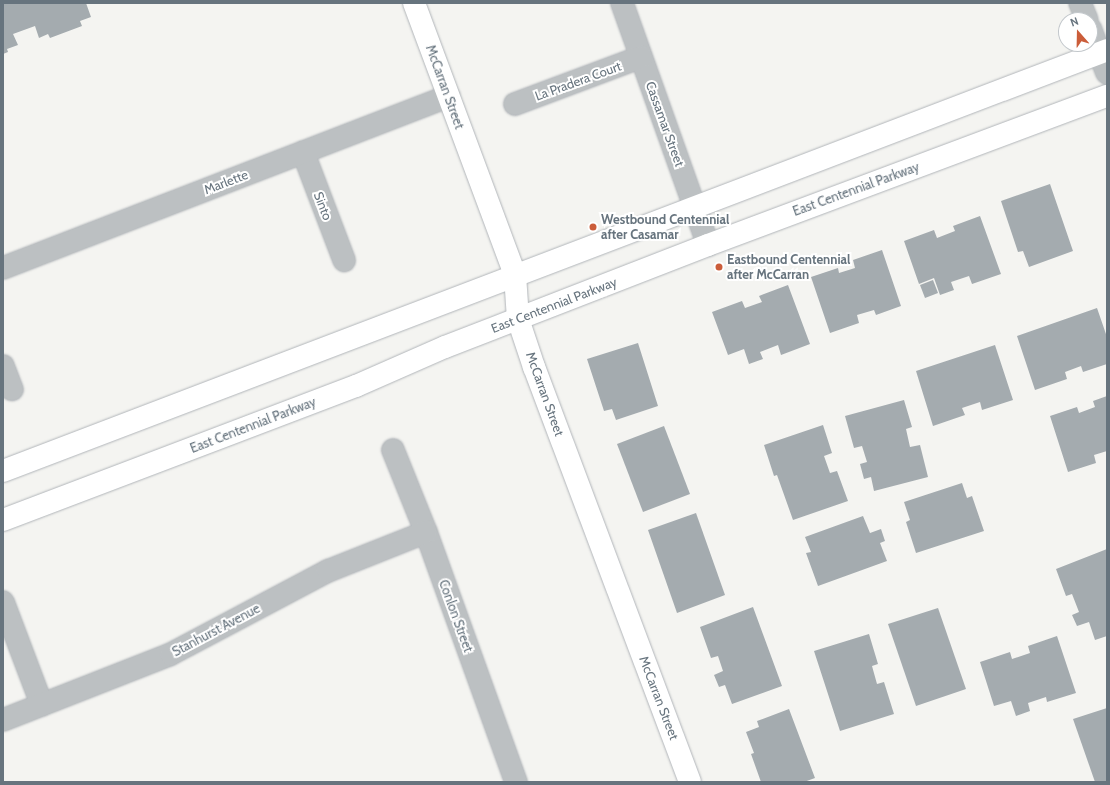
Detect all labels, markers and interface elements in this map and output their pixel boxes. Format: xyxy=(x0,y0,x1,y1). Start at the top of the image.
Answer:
north arrow xyxy=(1058,12,1098,52)
text: N xyxy=(1068,14,1080,30)
street label: McCarran Street xyxy=(423,43,467,131)
street label: La Pradera Court xyxy=(533,58,623,104)
street label: Cassamar Street xyxy=(642,79,688,169)
street label: East Centennial Parkway xyxy=(791,159,921,219)
street label: Marlette xyxy=(202,167,250,197)
street label: Sinto xyxy=(311,190,335,222)
place label: Westbound Centennial after Casamar xyxy=(601,212,729,243)
marker: Westbound Centennial after Casamar xyxy=(588,222,598,232)
place label: Eastbound Centennial after McCarran xyxy=(727,252,850,283)
marker: Eastbound Centennial after McCarran xyxy=(714,262,724,272)
street label: East Centennial Parkway xyxy=(489,274,619,336)
street label: McCarran Street xyxy=(523,350,567,438)
street label: East Centennial Parkway xyxy=(188,394,318,456)
street label: Conlon Street xyxy=(436,578,476,654)
street label: Stanhurst Avenue xyxy=(169,600,263,660)
street label: McCarran Street xyxy=(636,654,682,742)

